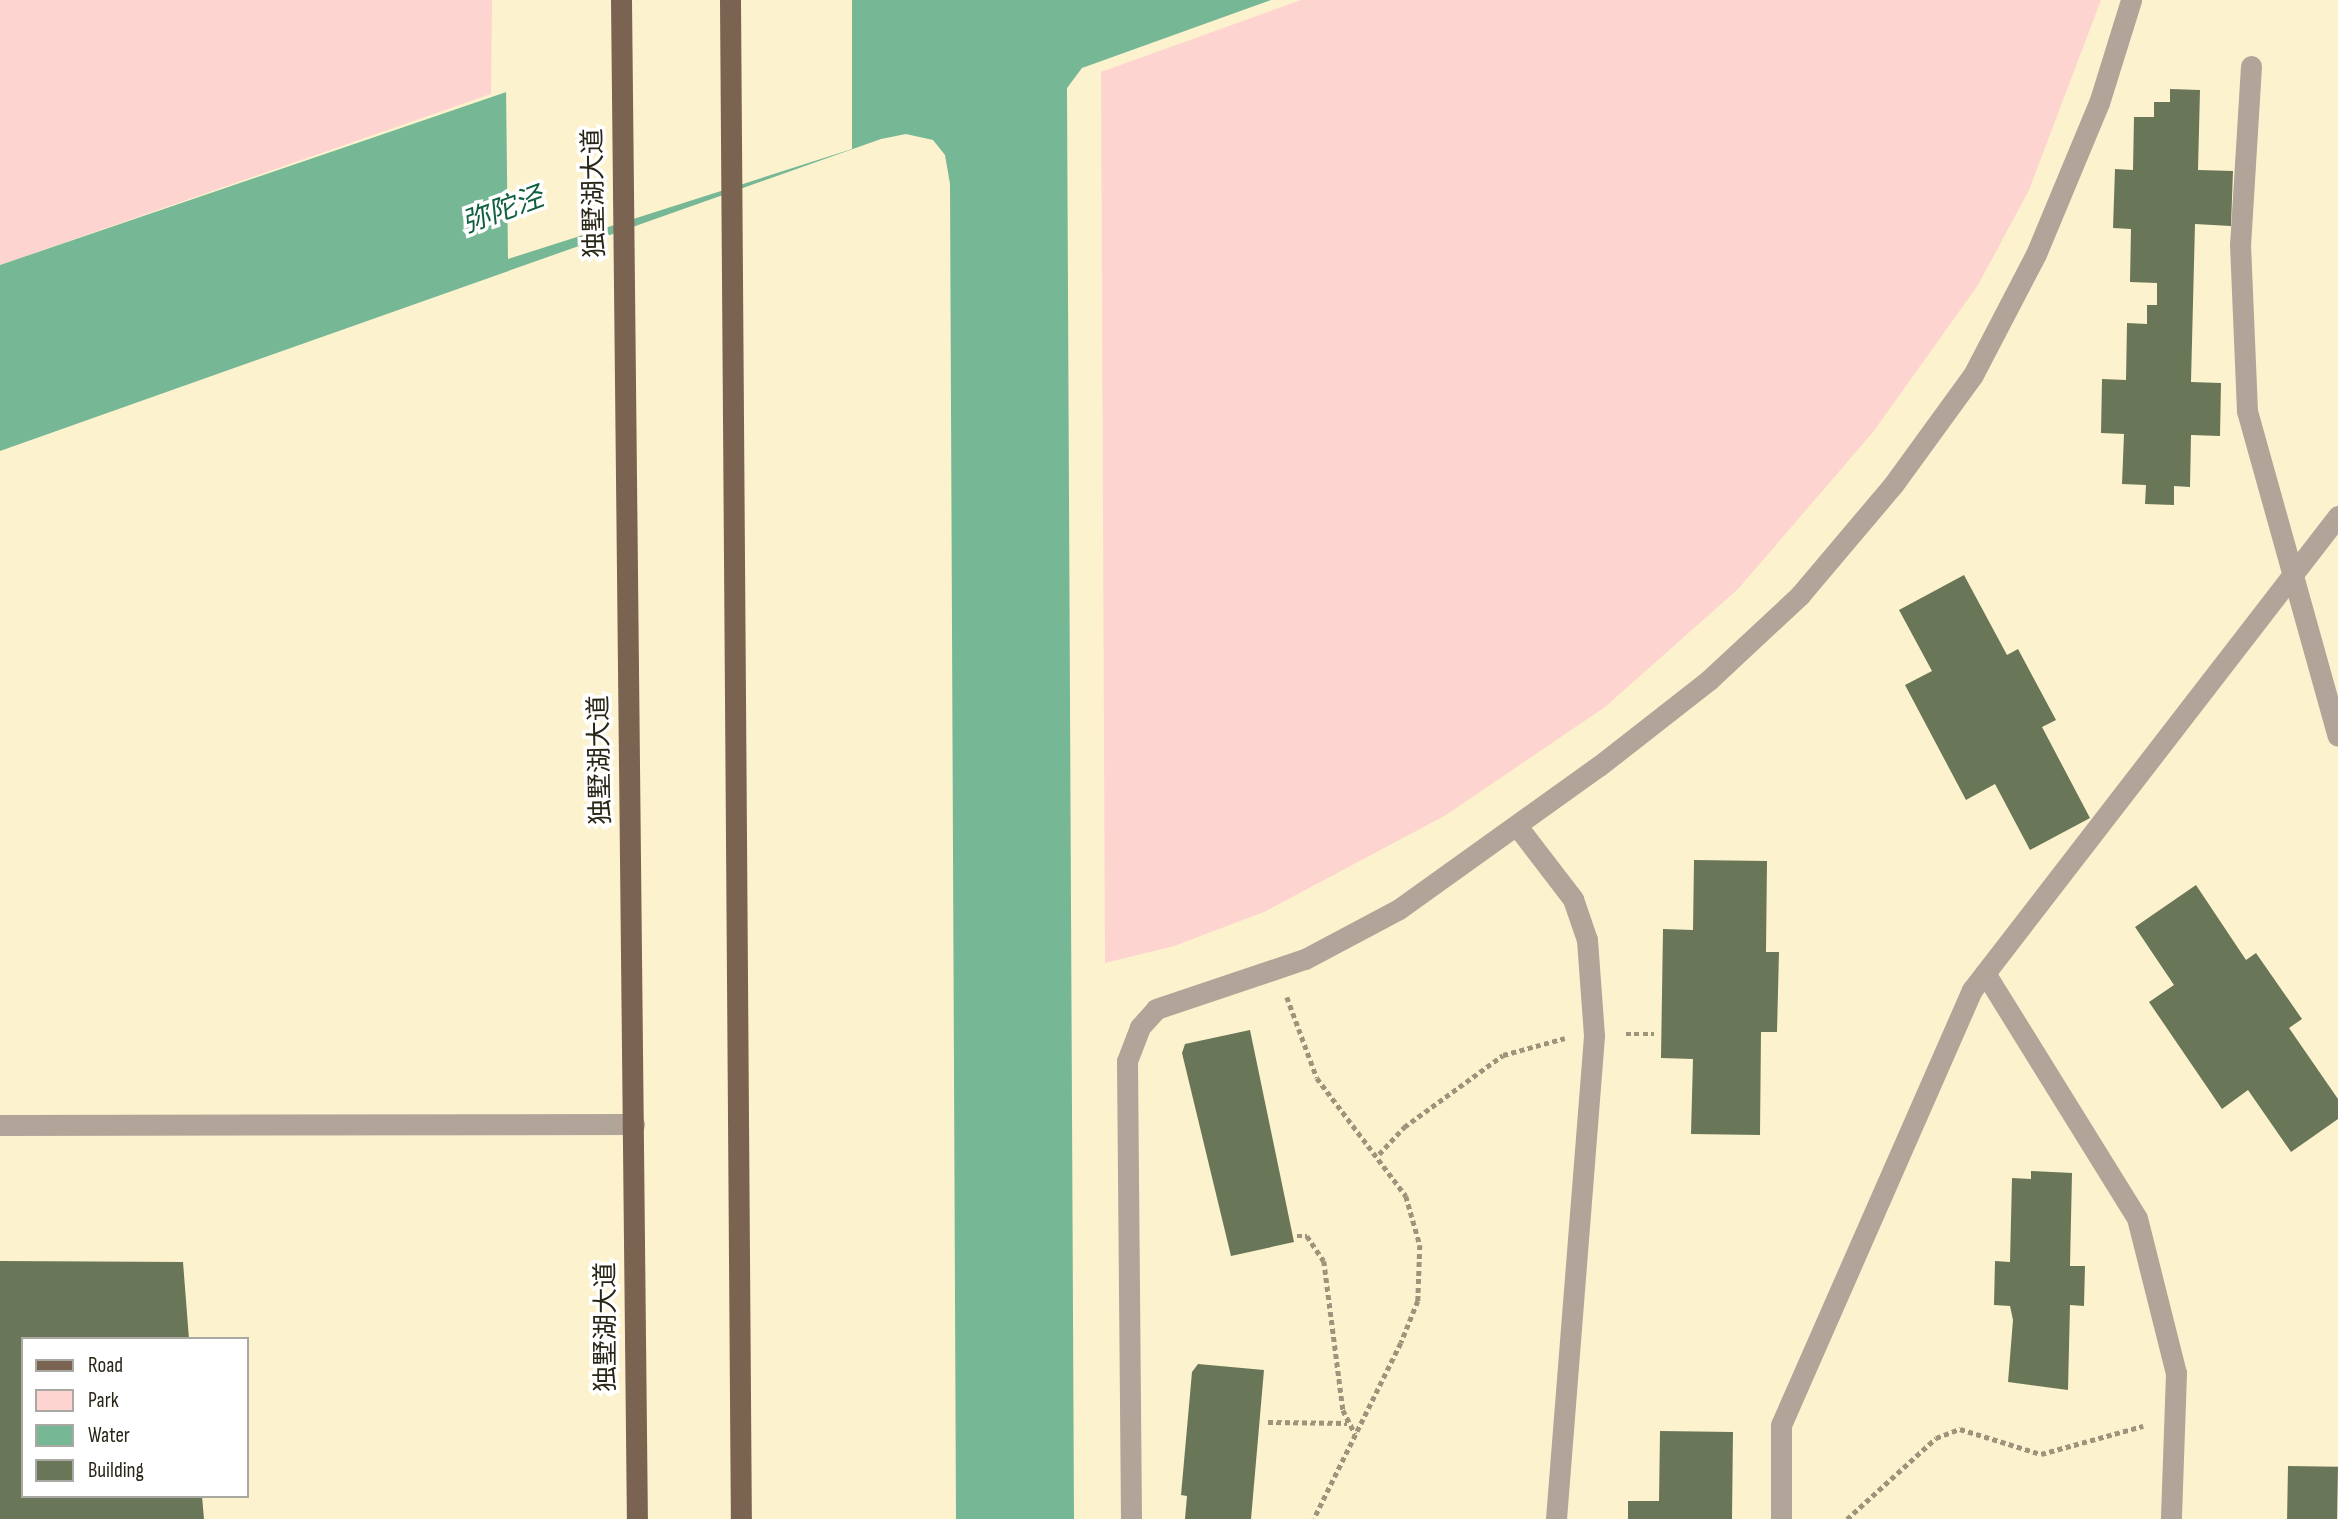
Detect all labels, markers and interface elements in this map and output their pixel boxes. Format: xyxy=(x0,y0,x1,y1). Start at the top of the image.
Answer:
street label: 独墅湖大道 xyxy=(578,128,612,258)
water label: 弥陀泾 xyxy=(458,181,548,241)
street label: 独墅湖大道 xyxy=(584,695,618,825)
street label: 独墅湖大道 xyxy=(591,1262,623,1392)
legend xyxy=(21,1337,248,1498)
text: Road xyxy=(88,1353,123,1378)
text: Park xyxy=(88,1388,119,1413)
text: Water xyxy=(88,1423,130,1448)
text: Building xyxy=(88,1458,144,1483)

